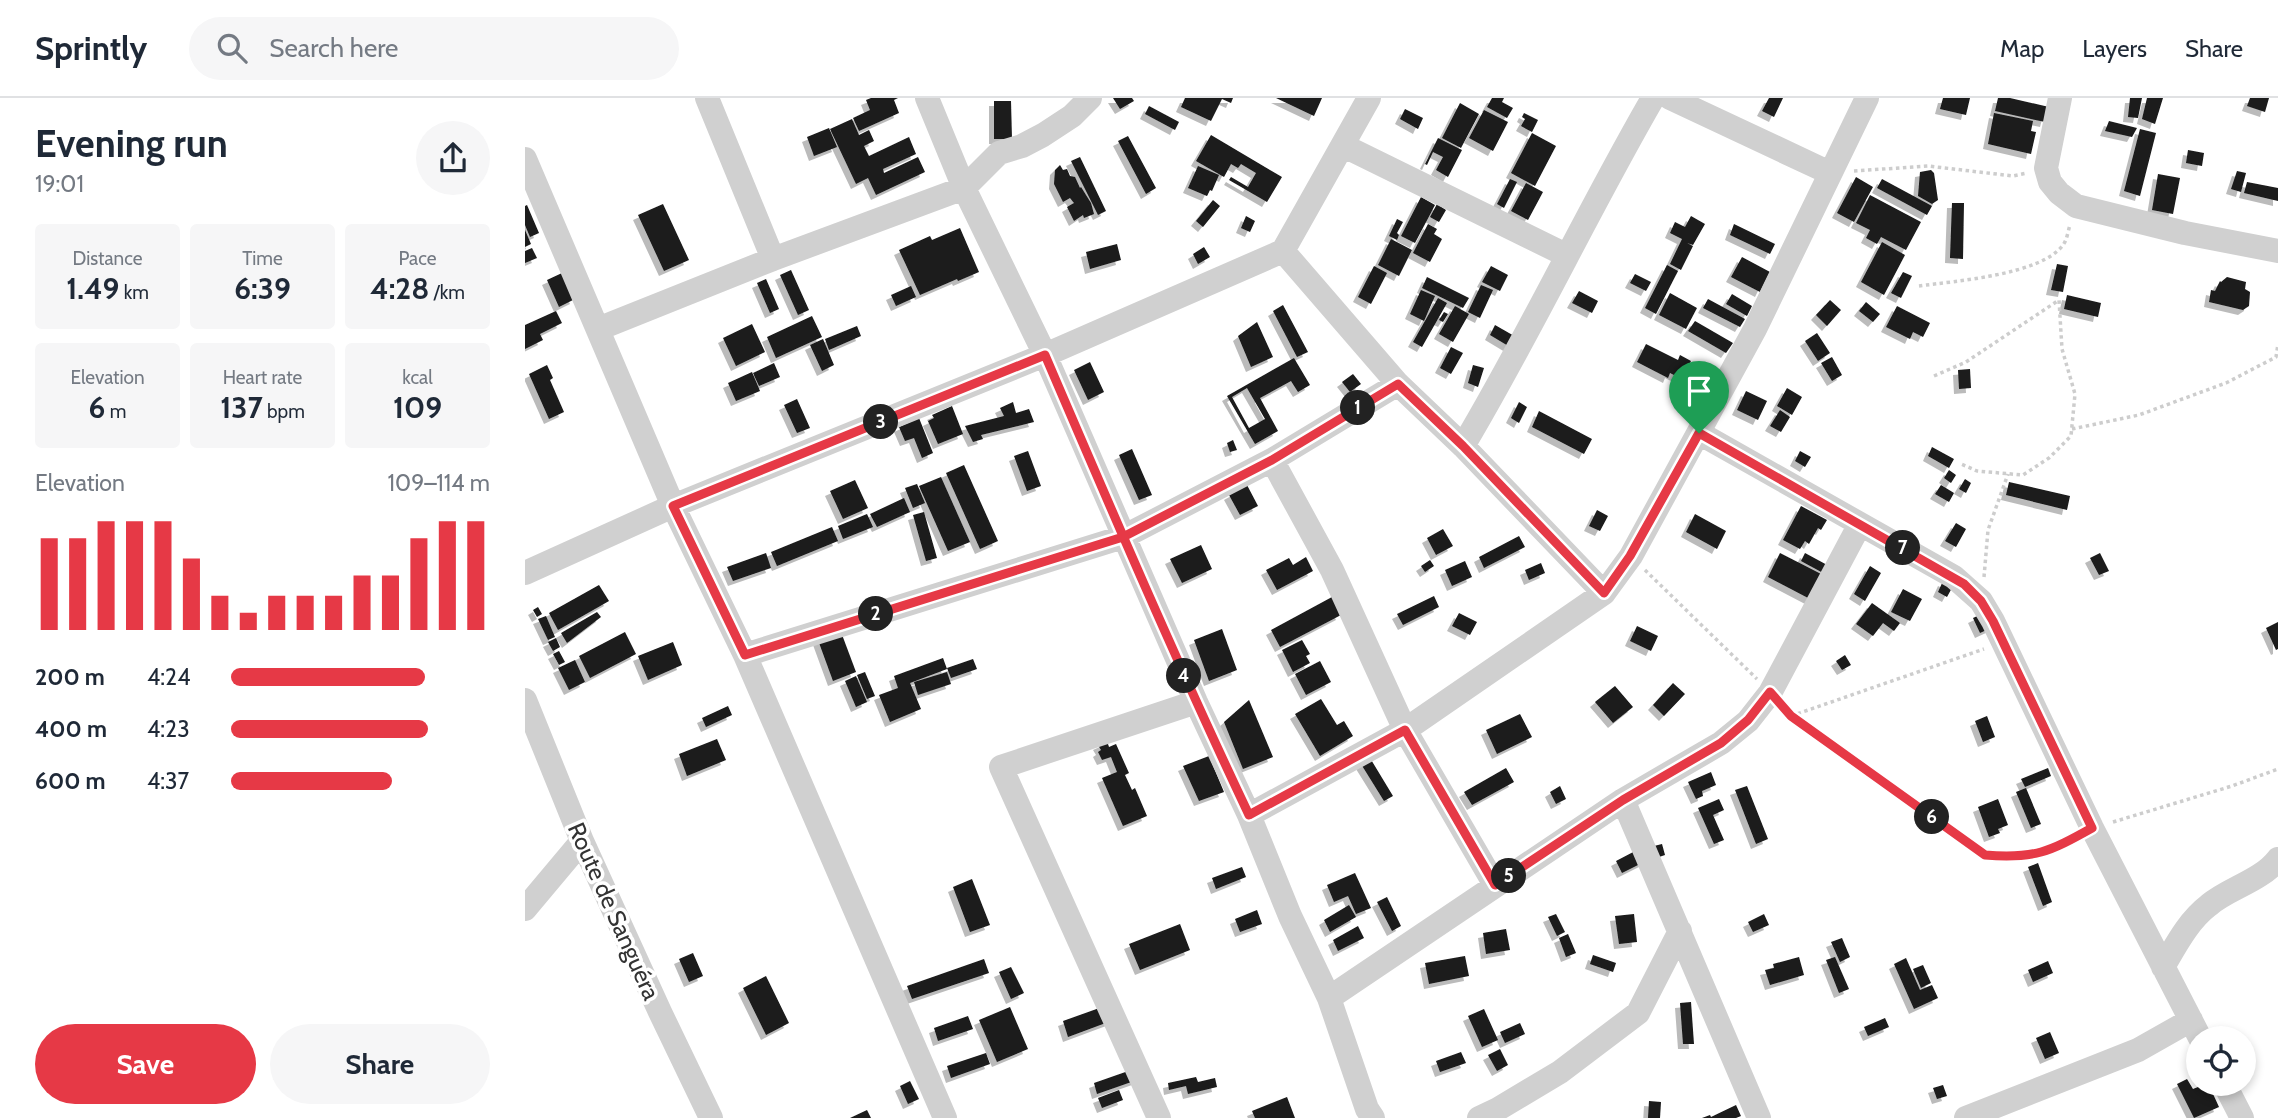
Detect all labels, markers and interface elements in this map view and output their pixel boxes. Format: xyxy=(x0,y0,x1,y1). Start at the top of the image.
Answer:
search box xyxy=(189,17,679,80)
text: Sprintly xyxy=(35,28,147,68)
icon: search xyxy=(213,29,251,67)
text: Search here xyxy=(269,32,398,64)
text: Map xyxy=(2000,34,2044,63)
text: Layers xyxy=(2082,34,2147,63)
text: Share xyxy=(2185,34,2243,63)
text: Evening run xyxy=(35,120,228,167)
button: share xyxy=(416,121,490,195)
text: 19:01 xyxy=(35,170,84,198)
text: Distance xyxy=(73,247,142,270)
text: Time xyxy=(242,247,283,270)
text: Pace xyxy=(399,247,436,270)
text: 1.49 xyxy=(66,270,119,307)
text: 6:39 xyxy=(234,270,291,307)
text: 4:28 xyxy=(370,270,429,307)
text: km xyxy=(119,281,149,304)
text: /km xyxy=(429,281,465,304)
pin xyxy=(1669,361,1729,433)
text: Elevation xyxy=(70,366,145,389)
text: Heart rate xyxy=(223,366,302,389)
text: kcal xyxy=(402,366,433,389)
icon: arrive xyxy=(1680,372,1718,410)
text: 6 xyxy=(89,389,105,426)
text: 137 xyxy=(220,389,263,426)
text: 109 xyxy=(393,389,442,426)
pin: 1 xyxy=(1341,390,1375,426)
text: 1 xyxy=(1354,396,1361,419)
text: m xyxy=(105,400,126,423)
text: bpm xyxy=(263,400,305,423)
pin: 3 xyxy=(863,404,899,440)
text: 3 xyxy=(875,410,886,433)
text: Elevation xyxy=(35,469,125,497)
text: 109–114 m xyxy=(388,469,490,497)
pin: 7 xyxy=(1885,531,1921,566)
text: 7 xyxy=(1898,536,1907,559)
pin: 2 xyxy=(859,596,893,632)
text: 2 xyxy=(870,602,881,625)
pin: 4 xyxy=(1167,658,1201,694)
text: 200 m xyxy=(35,663,105,691)
text: 4:24 xyxy=(147,663,190,691)
text: 4 xyxy=(1178,664,1189,687)
text: 400 m xyxy=(35,715,107,743)
text: 4:23 xyxy=(147,715,190,743)
text: 600 m xyxy=(35,767,106,795)
text: 4:37 xyxy=(147,767,189,795)
pin: 6 xyxy=(1915,800,1949,834)
text: 6 xyxy=(1926,805,1937,828)
street label: Route de Sanguéra xyxy=(562,818,666,1005)
pin: 5 xyxy=(1492,858,1527,894)
text: 5 xyxy=(1503,864,1514,887)
button: Save xyxy=(35,1024,256,1104)
button: Share xyxy=(270,1024,490,1104)
map controls xyxy=(2186,1026,2256,1096)
button: locate xyxy=(2186,1026,2256,1096)

